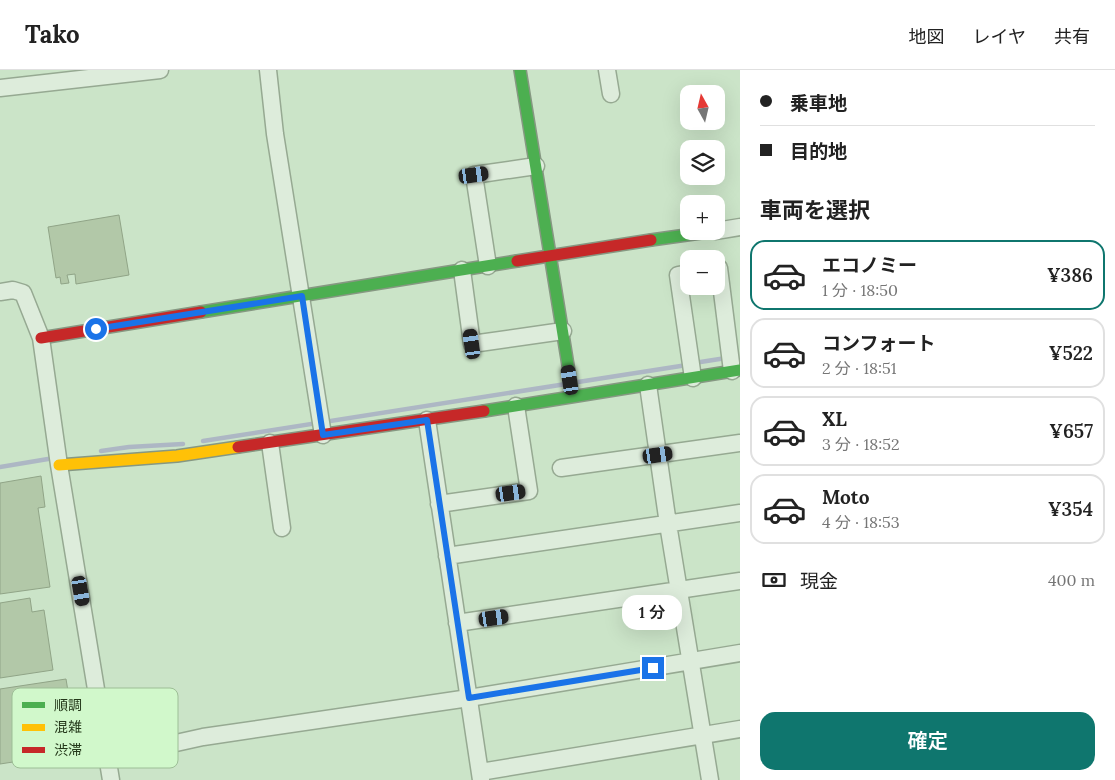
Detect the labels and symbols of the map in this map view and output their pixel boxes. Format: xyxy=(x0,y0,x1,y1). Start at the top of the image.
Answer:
north arrow xyxy=(680,85,725,130)
car xyxy=(458,165,489,185)
route start xyxy=(85,318,107,340)
car xyxy=(462,328,481,360)
car xyxy=(560,364,579,396)
car xyxy=(642,445,673,465)
car xyxy=(495,483,526,503)
car xyxy=(71,575,90,607)
callout: 1 分 xyxy=(623,596,683,630)
car xyxy=(478,608,509,628)
route end xyxy=(642,657,664,679)
legend xyxy=(12,688,178,768)
text: 順調 xyxy=(54,696,82,714)
text: 混雑 xyxy=(54,718,82,736)
text: 渋滞 xyxy=(54,741,82,759)

